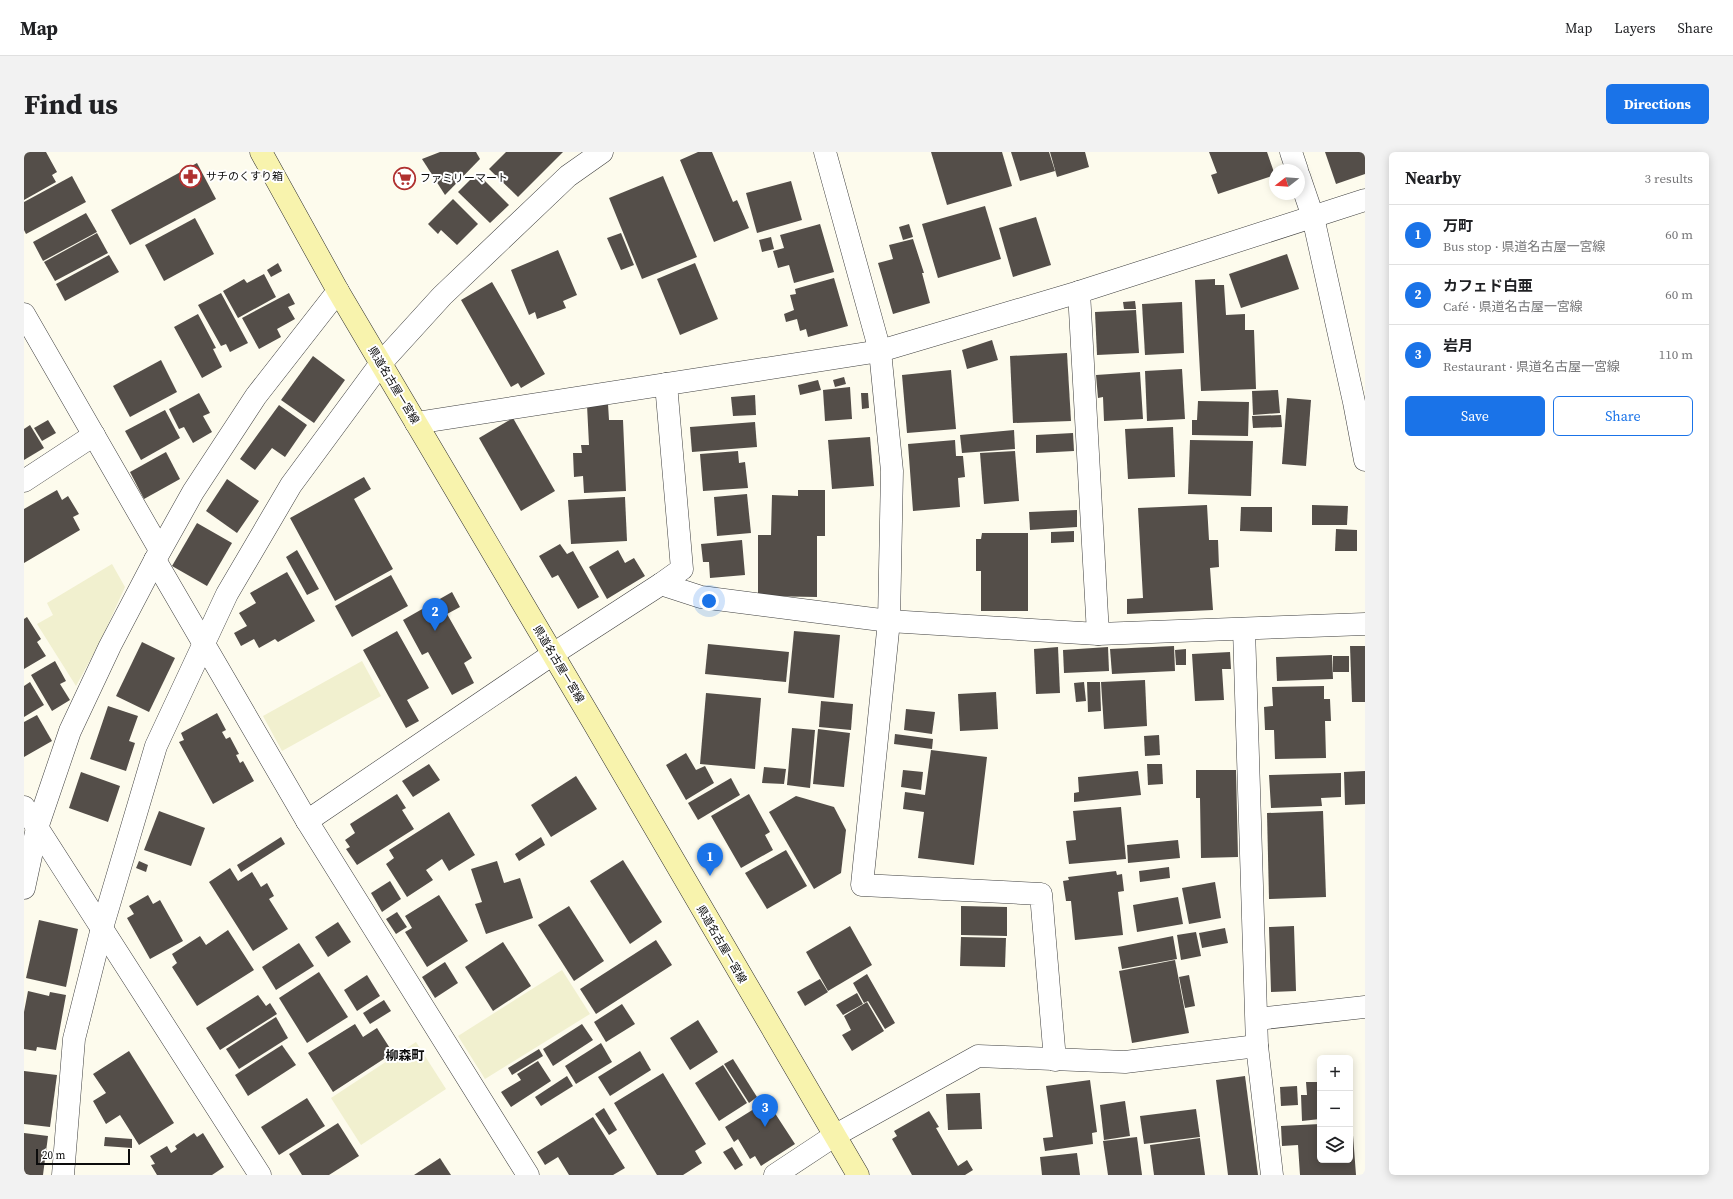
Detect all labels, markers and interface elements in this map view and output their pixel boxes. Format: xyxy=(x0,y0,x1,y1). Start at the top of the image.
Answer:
text: Map xyxy=(20,15,58,41)
text: Map xyxy=(1565,18,1592,38)
text: Layers xyxy=(1614,18,1656,38)
text: Share xyxy=(1678,18,1713,38)
button: Directions xyxy=(1606,84,1709,124)
text: Find us xyxy=(24,85,118,123)
pharmacy icon: サチのくすり箱 xyxy=(177,163,203,189)
north arrow xyxy=(1269,164,1305,200)
supermarket icon: ファミリーマート xyxy=(392,165,418,191)
text: Nearby xyxy=(1405,166,1461,190)
place label: サチのくすり箱 xyxy=(206,169,283,184)
text: 3 results xyxy=(1645,170,1693,187)
place label: ファミリーマート xyxy=(420,171,508,186)
text: 万町 xyxy=(1443,215,1473,236)
text: 1 xyxy=(1414,226,1422,243)
text: 60 m xyxy=(1665,226,1693,243)
text: Bus stop · 県道名古屋一宮線 xyxy=(1443,238,1606,255)
text: カフェド白亜 xyxy=(1443,275,1533,296)
text: 2 xyxy=(1414,286,1422,303)
text: 60 m xyxy=(1665,286,1693,303)
text: Café · 県道名古屋一宮線 xyxy=(1443,298,1583,315)
text: 岩月 xyxy=(1443,335,1473,356)
street label: 県道名古屋一宮線 xyxy=(364,344,423,427)
text: 3 xyxy=(1414,346,1422,363)
text: 110 m xyxy=(1659,346,1693,363)
text: Restaurant · 県道名古屋一宮線 xyxy=(1443,358,1620,375)
button: Save xyxy=(1405,396,1545,436)
button: Share xyxy=(1553,396,1693,436)
your location xyxy=(699,591,719,611)
pin: 2 xyxy=(422,598,448,631)
street label: 県道名古屋一宮線 xyxy=(529,623,588,706)
pin: 1 xyxy=(697,843,723,876)
street label: 県道名古屋一宮線 xyxy=(693,902,750,986)
district label: 柳森町 xyxy=(385,1047,425,1064)
map controls xyxy=(1317,1055,1353,1163)
button: + xyxy=(1317,1055,1353,1091)
button: − xyxy=(1317,1091,1353,1127)
pin: 3 xyxy=(752,1094,778,1127)
button: layers xyxy=(1317,1127,1353,1163)
scale bar xyxy=(36,1147,130,1166)
text: 20 m xyxy=(42,1148,65,1163)

